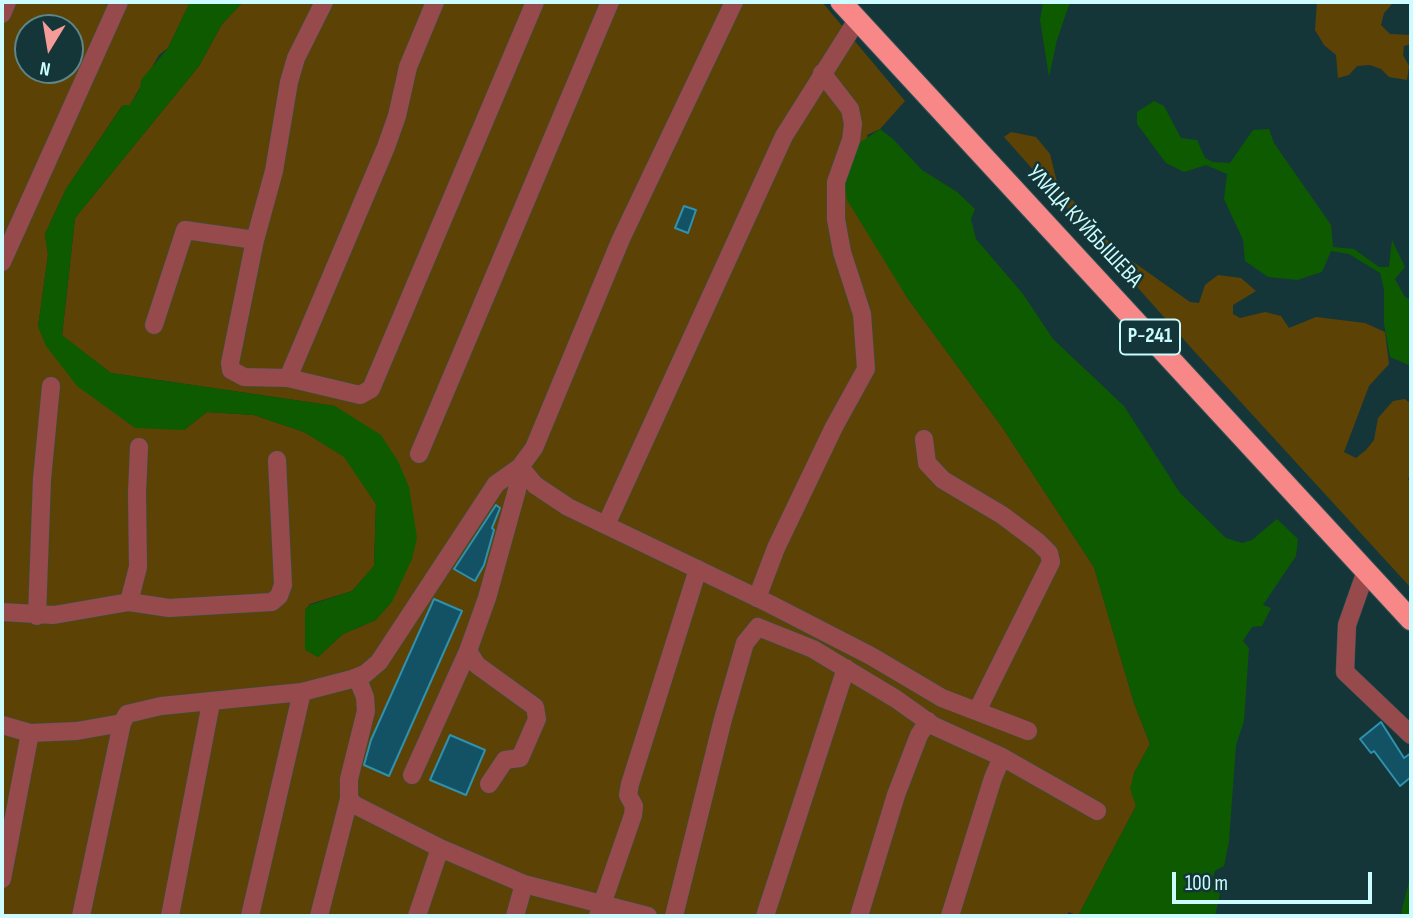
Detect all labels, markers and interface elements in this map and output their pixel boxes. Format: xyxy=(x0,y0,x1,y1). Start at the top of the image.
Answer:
north arrow xyxy=(14,14,84,84)
text: N xyxy=(38,56,52,80)
street label: УЛИЦА КУЙБЫШЕВА xyxy=(1020,160,1148,294)
road number: Р-241 xyxy=(1120,320,1180,354)
scale bar xyxy=(1175,858,1374,902)
text: 100 m xyxy=(1185,871,1228,896)

